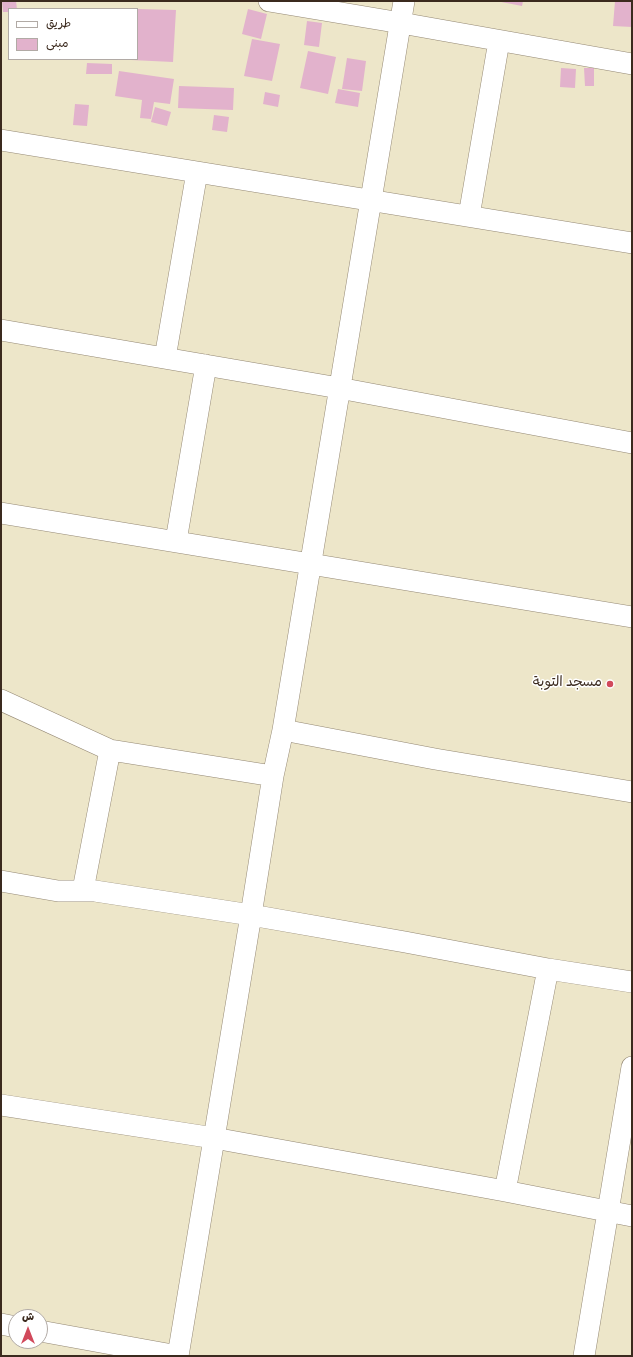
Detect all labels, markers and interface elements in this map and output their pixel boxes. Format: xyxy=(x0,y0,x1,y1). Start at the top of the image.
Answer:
legend xyxy=(8,8,138,60)
text: طريق xyxy=(46,18,71,32)
text: مبنى xyxy=(46,38,69,52)
place label: مسجد التوبة xyxy=(533,676,602,692)
marker: مسجد التوبة xyxy=(605,679,615,689)
north arrow xyxy=(8,1309,48,1349)
text: ش xyxy=(22,1312,34,1324)

